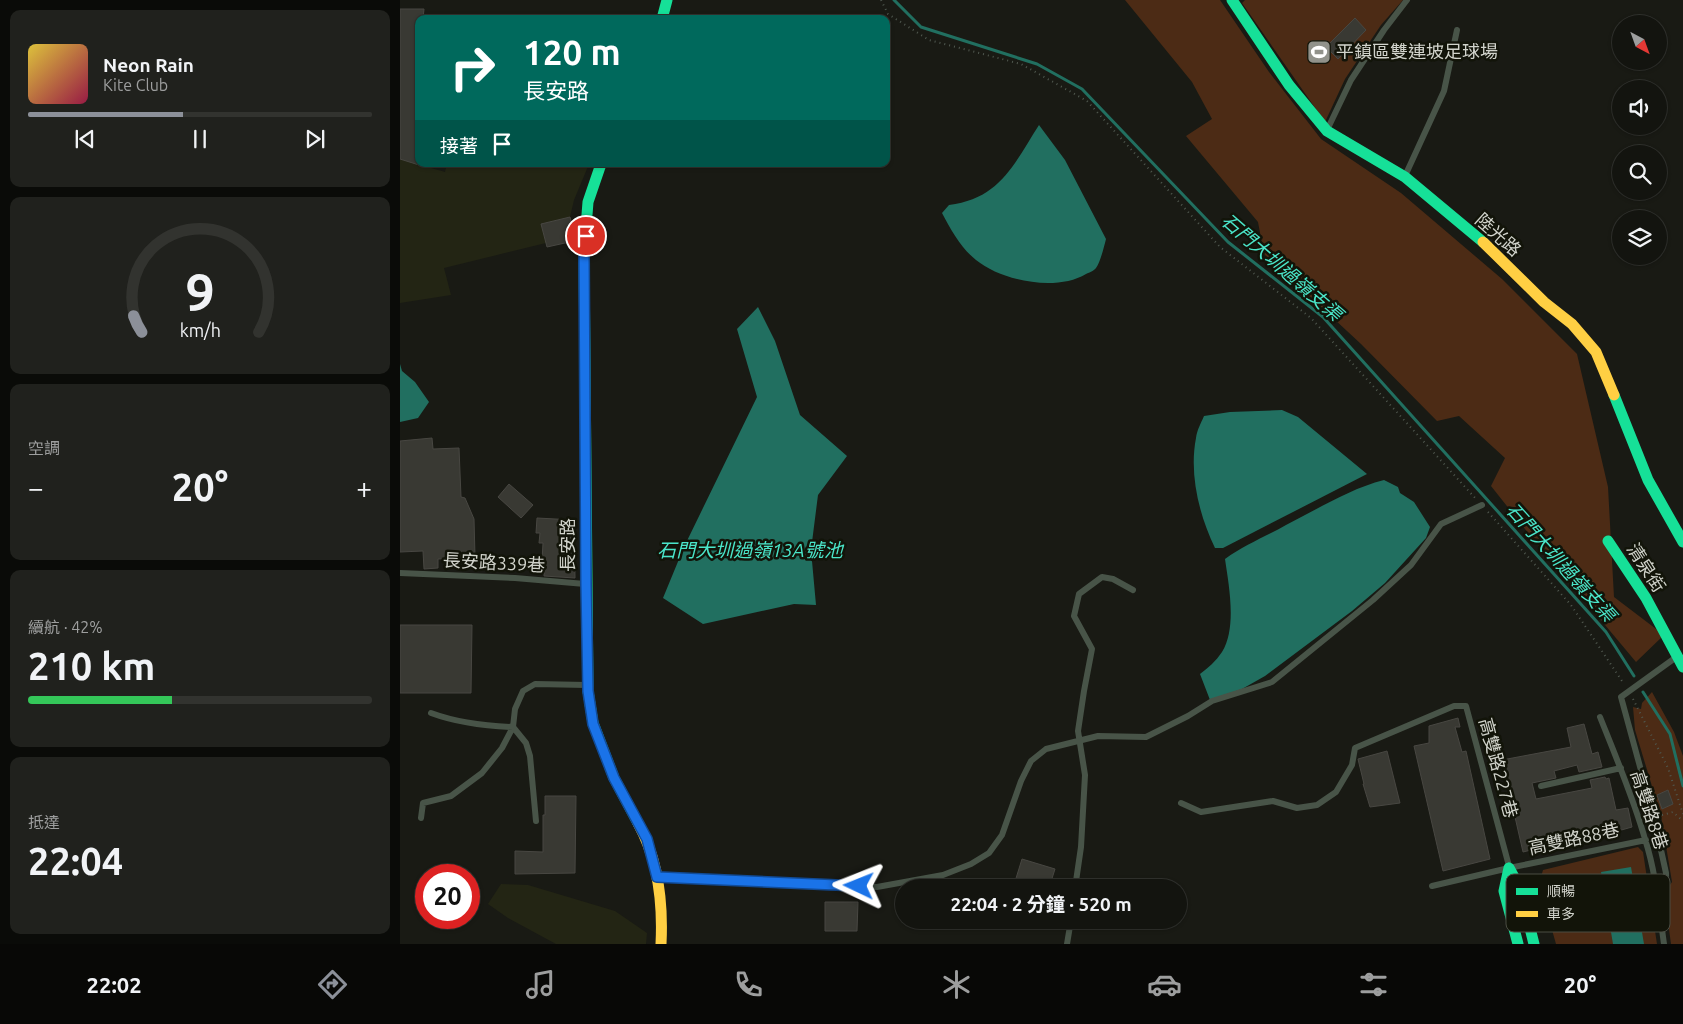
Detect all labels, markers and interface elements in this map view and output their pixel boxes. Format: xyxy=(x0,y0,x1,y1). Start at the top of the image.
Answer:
north arrow xyxy=(1612,15,1668,70)
map controls xyxy=(1612,15,1667,265)
text: 120 m xyxy=(523,32,621,72)
icon: right xyxy=(440,35,505,100)
sports icon: 平鎮區雙連坡足球場 xyxy=(1306,39,1332,65)
place label: 平鎮區雙連坡足球場 xyxy=(1336,41,1498,61)
text: Neon Rain xyxy=(103,54,194,76)
text: Kite Club xyxy=(103,76,168,94)
text: 長安路 xyxy=(523,78,589,103)
button: sound xyxy=(1612,80,1667,135)
icon: previous xyxy=(71,125,99,153)
icon: pause xyxy=(186,125,214,153)
icon: next xyxy=(301,125,329,153)
icon: arrive xyxy=(488,130,516,158)
text: 接著 xyxy=(440,135,478,157)
button: search xyxy=(1612,145,1667,200)
water label: 石門大圳過嶺支渠 xyxy=(1217,209,1349,327)
street label: 陸光路 xyxy=(1472,209,1525,260)
button: layers xyxy=(1612,210,1667,265)
pin xyxy=(565,215,607,257)
icon: arrive xyxy=(572,222,600,250)
text: 9 xyxy=(185,263,215,321)
text: km/h xyxy=(179,320,221,340)
text: 空調 xyxy=(28,439,60,457)
text: 20° xyxy=(172,466,228,508)
text: − xyxy=(28,472,44,503)
text: + xyxy=(356,472,372,503)
water label: 石門大圳過嶺支渠 xyxy=(1502,498,1622,628)
street label: 長安路 xyxy=(557,518,577,572)
water label: 石門大圳過嶺13A號池 xyxy=(657,539,845,561)
street label: 清泉街 xyxy=(1624,539,1670,596)
street label: 長安路339巷 xyxy=(442,549,546,575)
text: 續航 · 42% xyxy=(28,618,103,636)
text: 210 km xyxy=(28,645,155,687)
street label: 高雙路227巷 xyxy=(1476,716,1522,820)
street label: 高雙路8巷 xyxy=(1628,768,1672,852)
text: 抵達 xyxy=(28,813,60,831)
street label: 高雙路88巷 xyxy=(1527,819,1621,857)
text: 22:04 xyxy=(28,840,123,882)
position arrow xyxy=(832,859,884,911)
speed limit sign: 20 xyxy=(415,864,480,929)
legend xyxy=(1506,874,1670,932)
text: 順暢 xyxy=(1547,883,1575,899)
text: 22:04 · 2 分鐘 · 520 m xyxy=(950,893,1132,915)
text: 車多 xyxy=(1547,906,1575,922)
icon: directions xyxy=(315,967,350,1002)
icon: music xyxy=(523,967,558,1002)
icon: phone xyxy=(731,967,766,1002)
icon: climate xyxy=(939,967,974,1002)
icon: car xyxy=(1147,967,1182,1002)
icon: filters xyxy=(1356,967,1391,1002)
text: 22:02 xyxy=(87,972,142,997)
text: 20° xyxy=(1564,972,1596,997)

